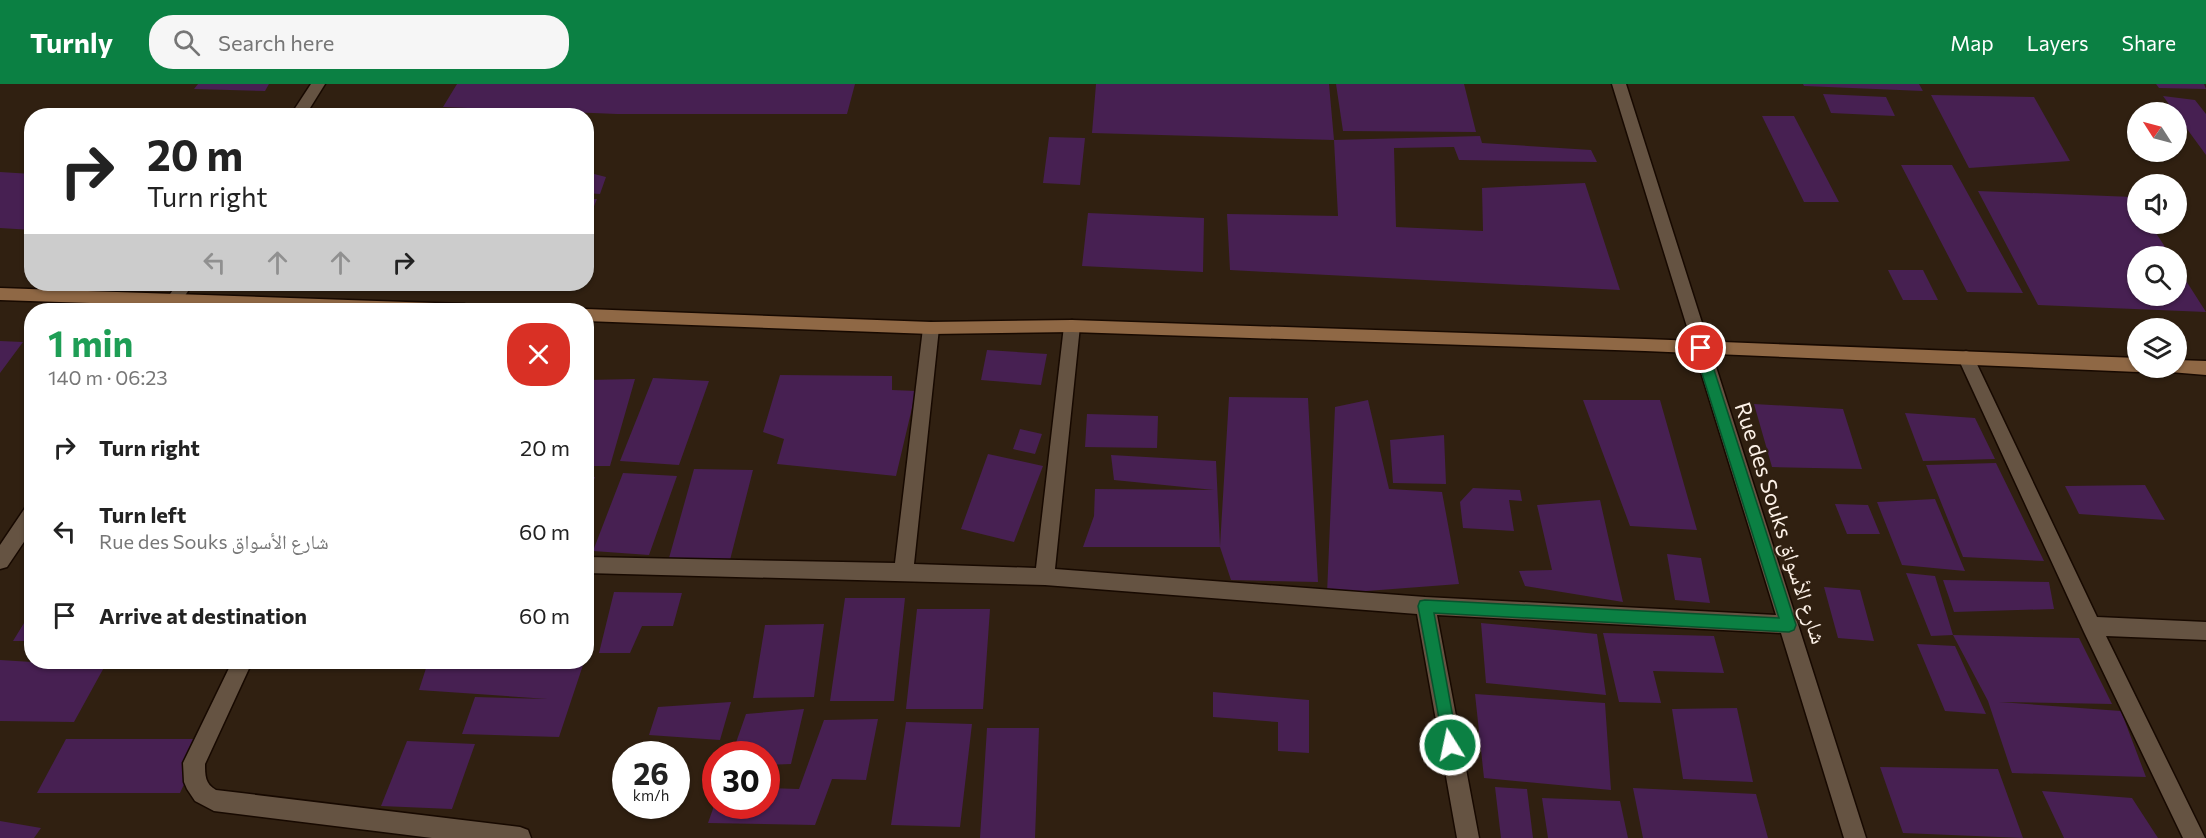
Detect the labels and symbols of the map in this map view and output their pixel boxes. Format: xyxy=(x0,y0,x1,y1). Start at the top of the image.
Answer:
north arrow xyxy=(2127,102,2187,162)
pin xyxy=(1675,322,1726,373)
street label: Rue des Souks شارع الأسواق xyxy=(1729,399,1833,647)
position arrow xyxy=(1418,713,1482,777)
speed limit sign: 30 xyxy=(702,741,780,819)

